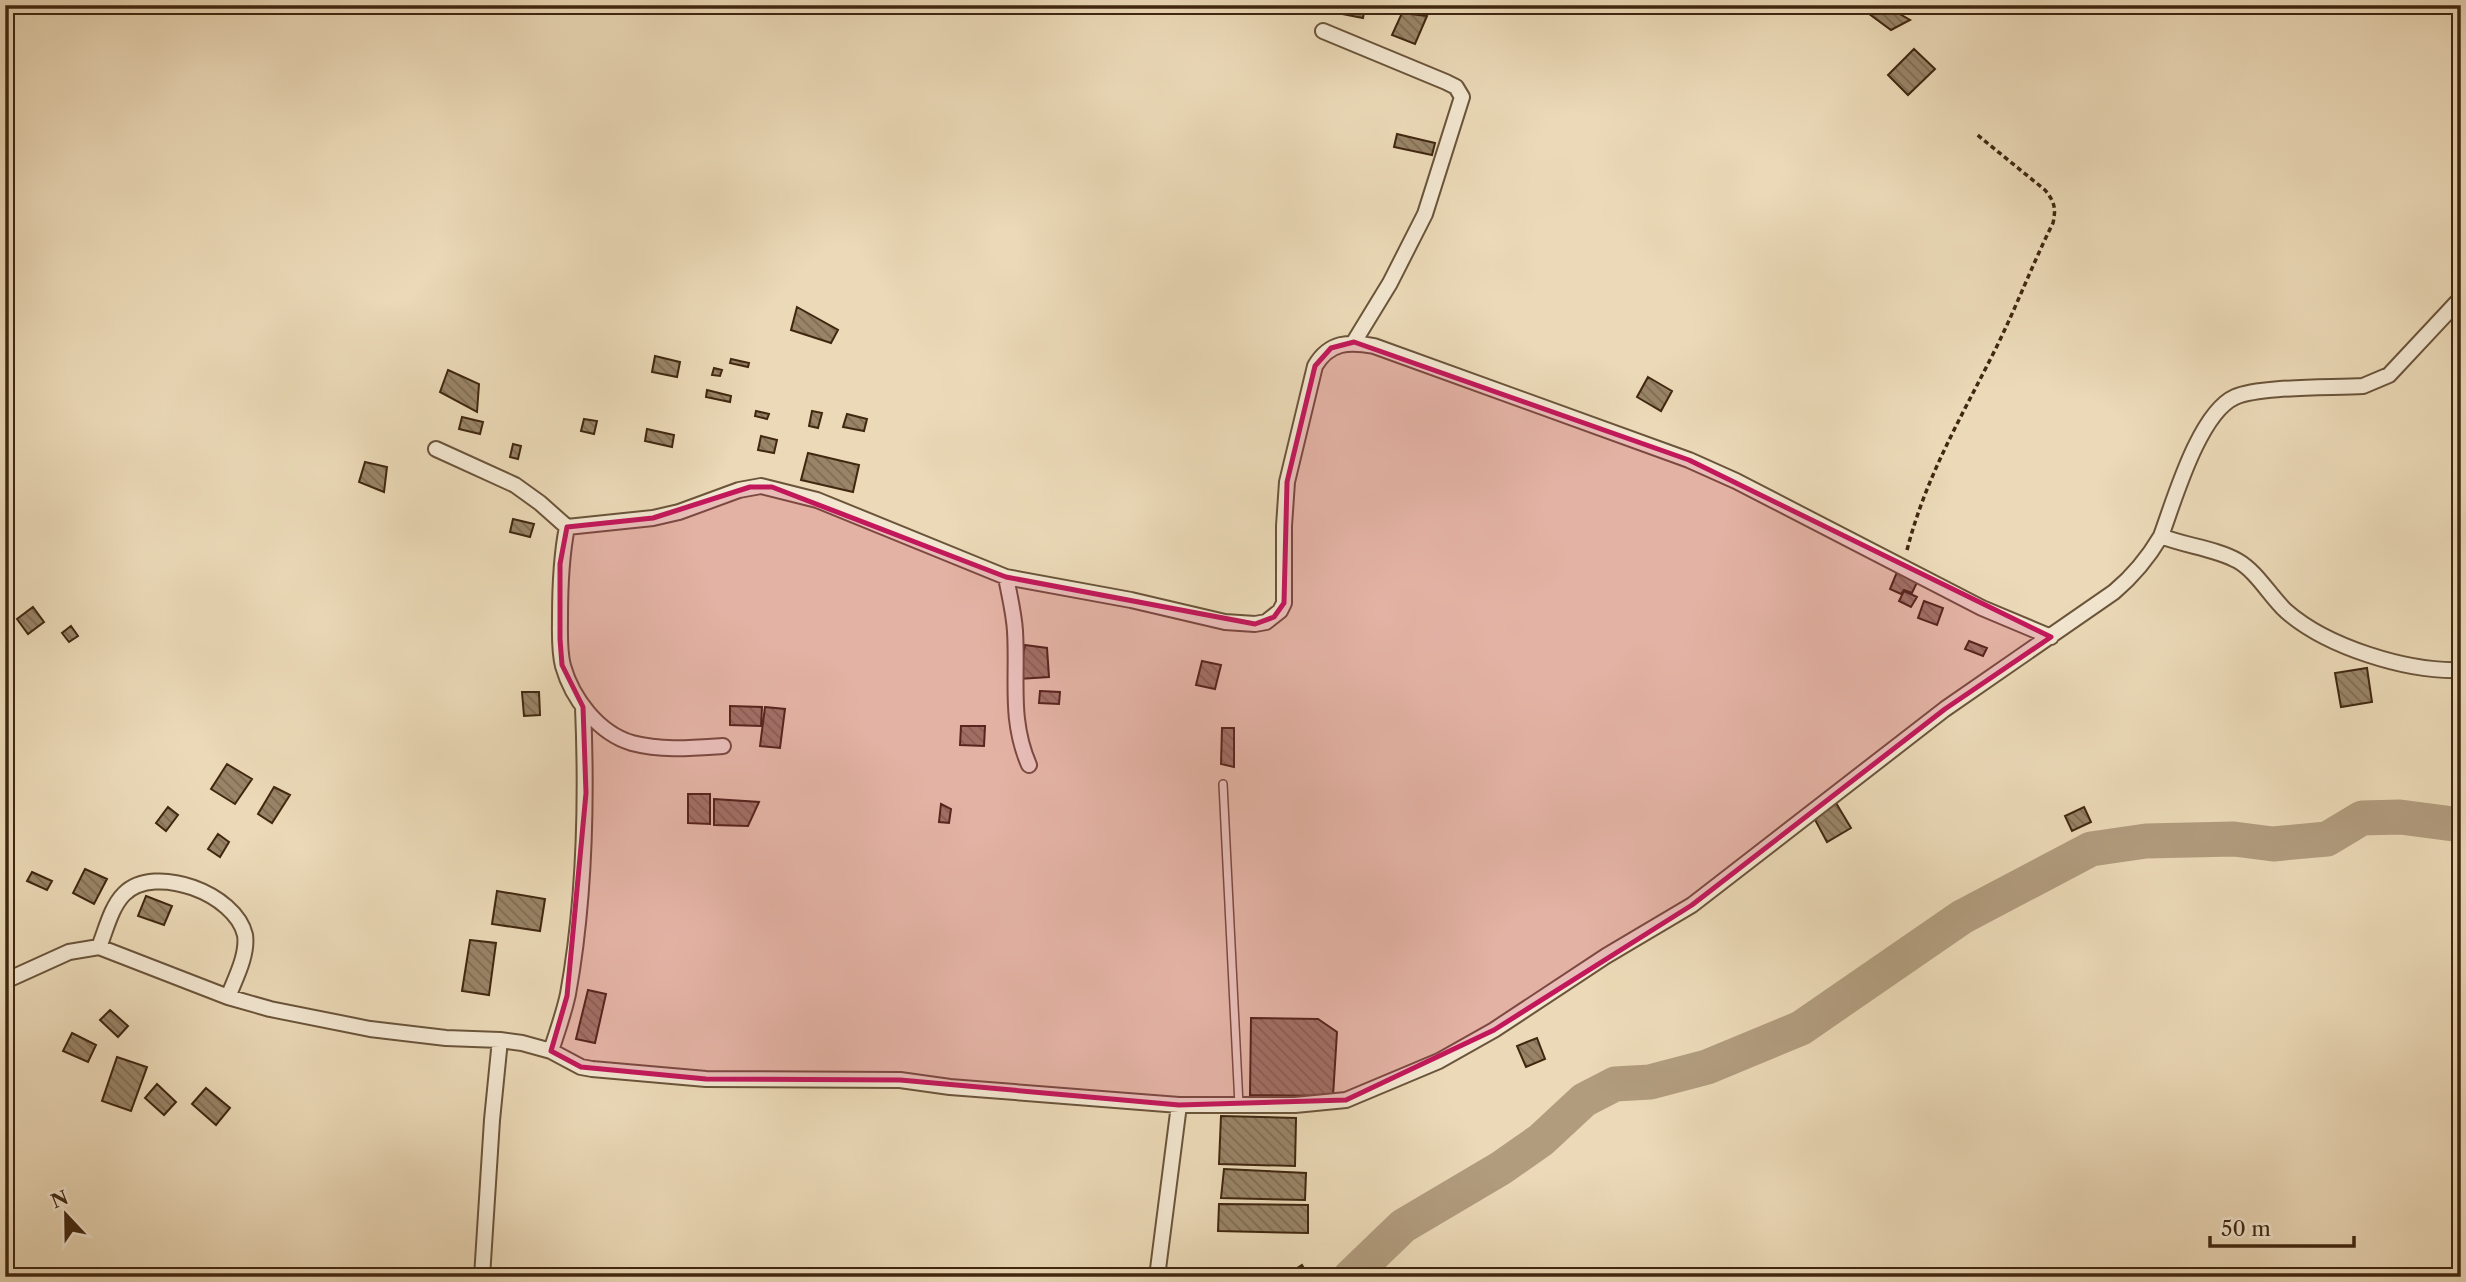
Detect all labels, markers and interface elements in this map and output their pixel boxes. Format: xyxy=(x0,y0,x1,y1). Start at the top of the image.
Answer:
north arrow xyxy=(32,1180,102,1250)
text: N xyxy=(48,1186,72,1213)
scale bar xyxy=(2210,1205,2354,1249)
text: 50 m xyxy=(2221,1216,2271,1241)

